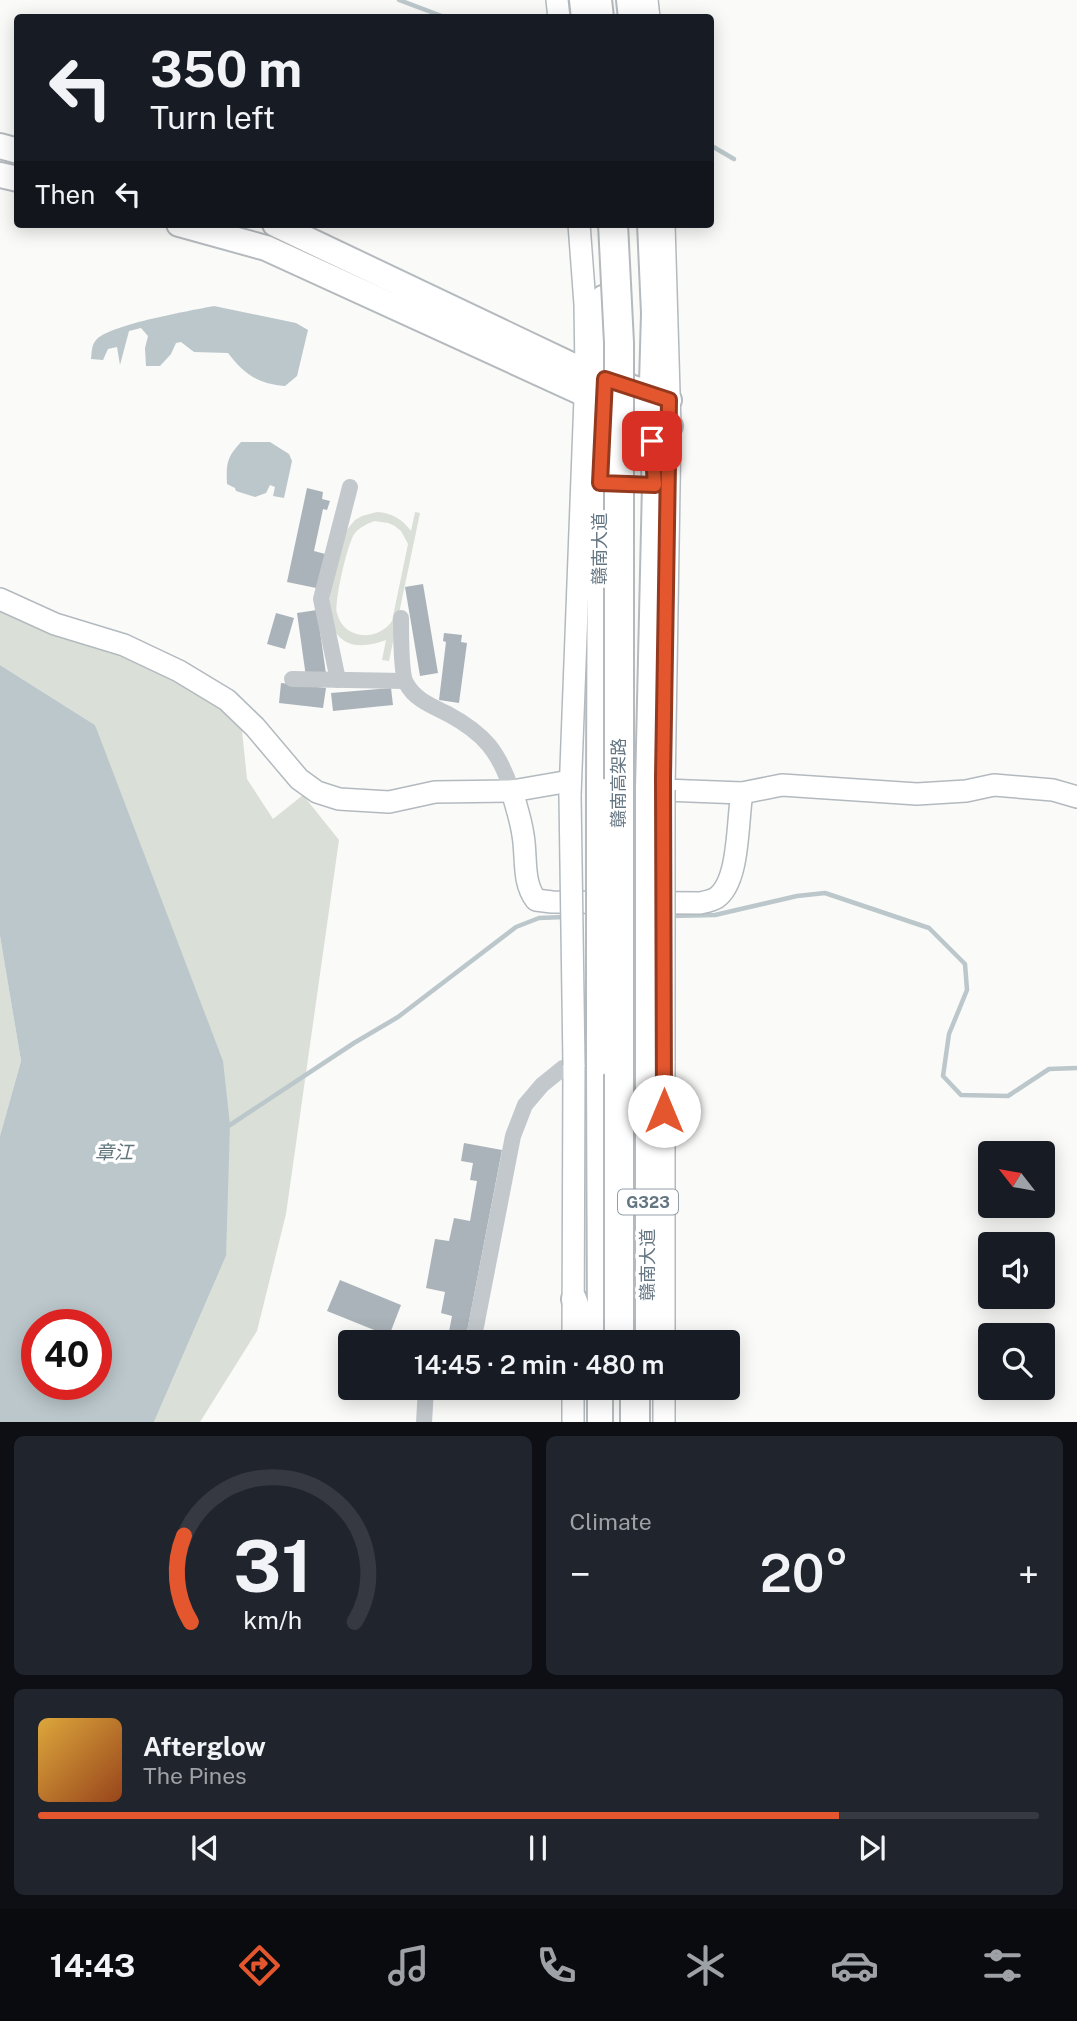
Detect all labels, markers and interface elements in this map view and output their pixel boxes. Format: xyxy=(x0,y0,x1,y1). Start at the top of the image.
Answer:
text: 350 m xyxy=(150,40,302,98)
icon: left xyxy=(35,42,126,133)
text: Turn left xyxy=(150,99,275,136)
icon: left xyxy=(109,175,147,213)
text: Then xyxy=(35,179,95,210)
pin xyxy=(622,411,682,471)
icon: arrive xyxy=(633,422,671,460)
street label: 赣南大道 xyxy=(589,513,610,585)
street label: 赣南高架路 xyxy=(608,738,629,828)
position arrow xyxy=(627,1074,701,1148)
water label: 章江 xyxy=(95,1141,135,1163)
north arrow xyxy=(978,1141,1055,1218)
map controls xyxy=(978,1141,1055,1400)
road number: G323 xyxy=(618,1190,678,1214)
street label: 赣南大道 xyxy=(637,1229,658,1301)
button: sound xyxy=(978,1232,1055,1309)
speed limit sign: 40 xyxy=(21,1309,112,1400)
button: search xyxy=(978,1323,1055,1400)
text: 14:45 · 2 min · 480 m xyxy=(414,1349,664,1380)
text: Climate xyxy=(570,1508,652,1535)
text: 31 xyxy=(233,1523,313,1608)
text: 20° xyxy=(760,1543,849,1604)
text: − xyxy=(570,1552,591,1597)
text: + xyxy=(1018,1552,1039,1597)
text: km/h xyxy=(243,1604,302,1634)
text: Afterglow xyxy=(143,1731,266,1762)
text: The Pines xyxy=(143,1762,247,1789)
icon: previous xyxy=(186,1829,224,1867)
icon: pause xyxy=(519,1829,557,1867)
icon: next xyxy=(853,1829,891,1867)
icon: directions xyxy=(235,1941,284,1990)
icon: music xyxy=(384,1941,433,1990)
icon: phone xyxy=(532,1941,581,1990)
icon: climate xyxy=(681,1941,730,1990)
icon: car xyxy=(830,1941,879,1990)
icon: filters xyxy=(978,1941,1027,1990)
text: 14:43 xyxy=(50,1947,135,1984)

